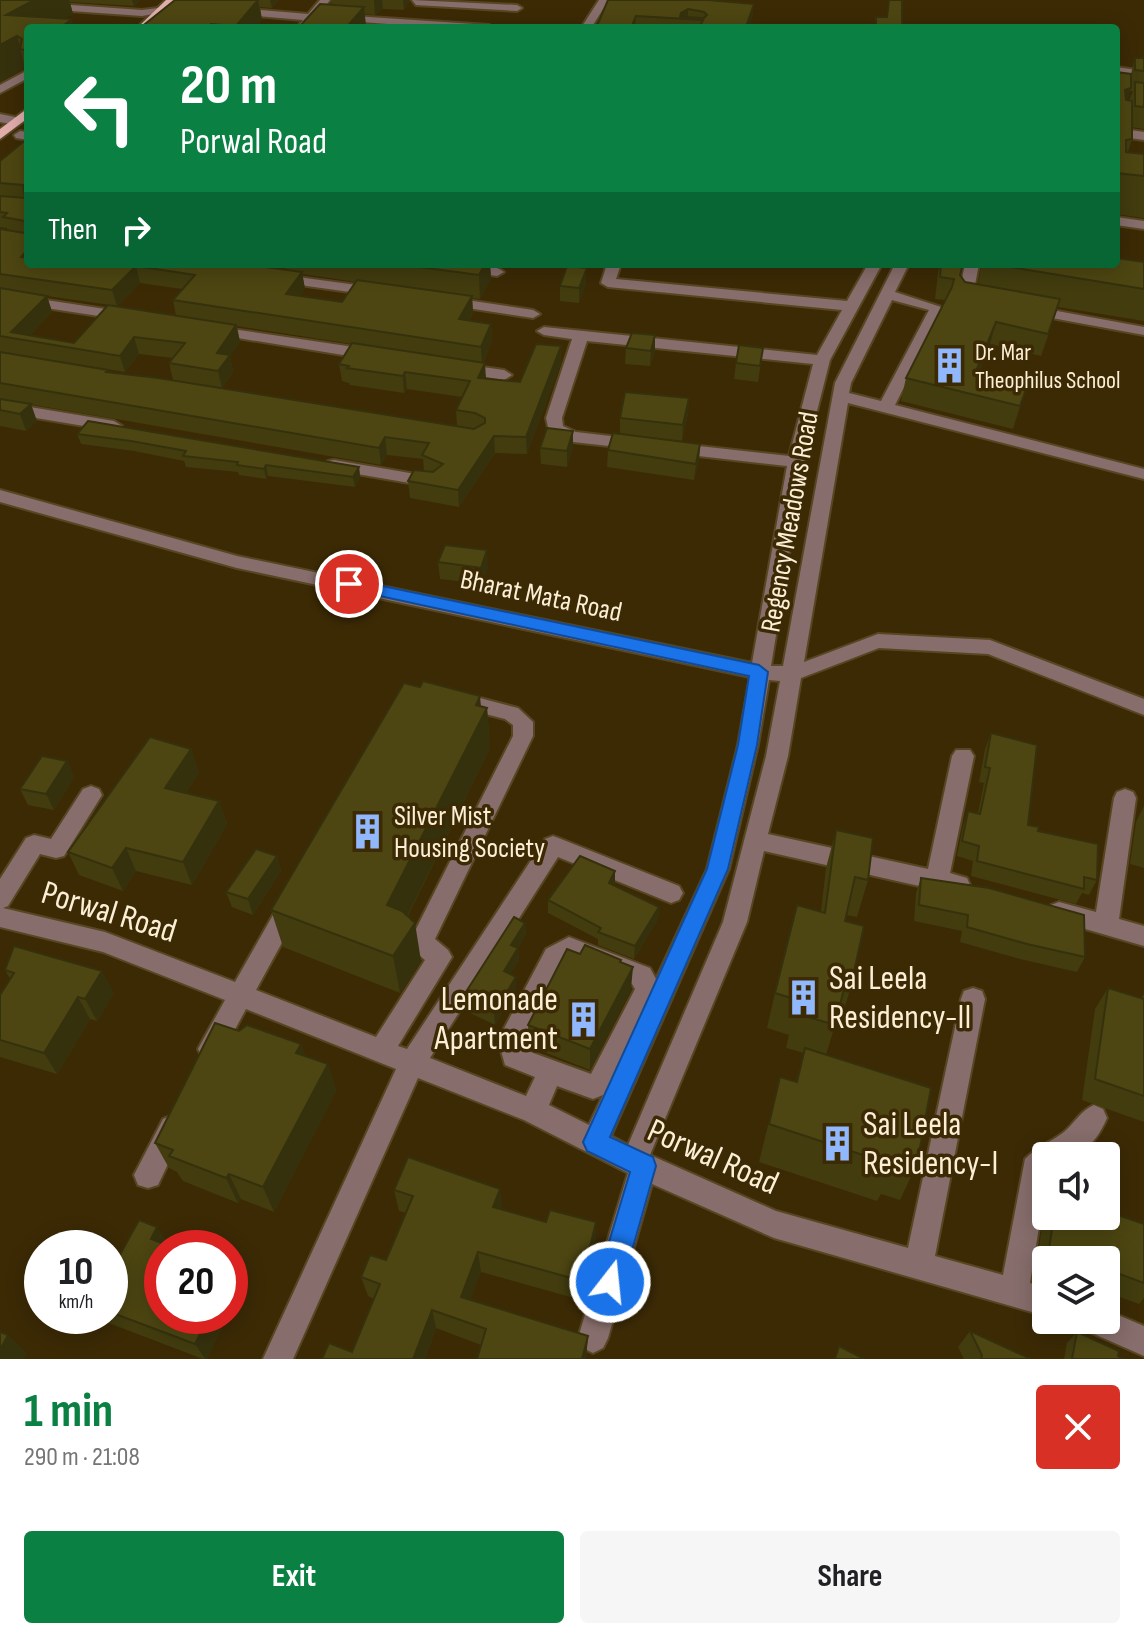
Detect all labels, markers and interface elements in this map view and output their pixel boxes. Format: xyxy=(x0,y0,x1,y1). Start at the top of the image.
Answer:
text: 20 m xyxy=(180,53,277,120)
icon: left xyxy=(48,56,152,160)
text: Porwal Road xyxy=(180,121,327,164)
icon: right xyxy=(114,208,158,252)
text: Then xyxy=(48,212,98,248)
place label: Dr. Mar Theophilus School xyxy=(975,338,1121,395)
building icon: Dr. Mar Theophilus School xyxy=(930,347,968,385)
street label: Regency Meadows Road xyxy=(754,409,826,635)
pin xyxy=(315,550,383,618)
icon: arrive xyxy=(327,562,371,606)
street label: Bharat Mata Road xyxy=(457,563,625,629)
place label: Silver Mist Housing Society xyxy=(394,800,545,865)
building icon: Silver Mist Housing Society xyxy=(349,813,387,851)
street label: Porwal Road xyxy=(37,872,181,952)
place label: Sai Leela Residency-II xyxy=(829,958,971,1038)
place label: Lemonade Apartment xyxy=(433,979,558,1059)
building icon: Sai Leela Residency-II xyxy=(784,979,822,1017)
building icon: Lemonade Apartment xyxy=(565,1000,603,1038)
place label: Sai Leela Residency-I xyxy=(863,1104,998,1184)
street label: Porwal Road xyxy=(641,1110,785,1204)
building icon: Sai Leela Residency-I xyxy=(818,1125,856,1163)
map controls xyxy=(1032,1142,1120,1334)
button: sound xyxy=(1032,1142,1120,1230)
speed limit sign: 20 xyxy=(144,1230,248,1334)
position arrow xyxy=(568,1240,652,1324)
button: layers xyxy=(1032,1246,1120,1334)
text: 10 xyxy=(59,1248,93,1296)
text: km/h xyxy=(59,1290,93,1314)
text: 1 min xyxy=(24,1383,113,1440)
button: close xyxy=(1036,1385,1120,1469)
text: 290 m · 21:08 xyxy=(24,1442,140,1473)
button: Exit xyxy=(24,1531,564,1623)
button: Share xyxy=(580,1531,1120,1623)

